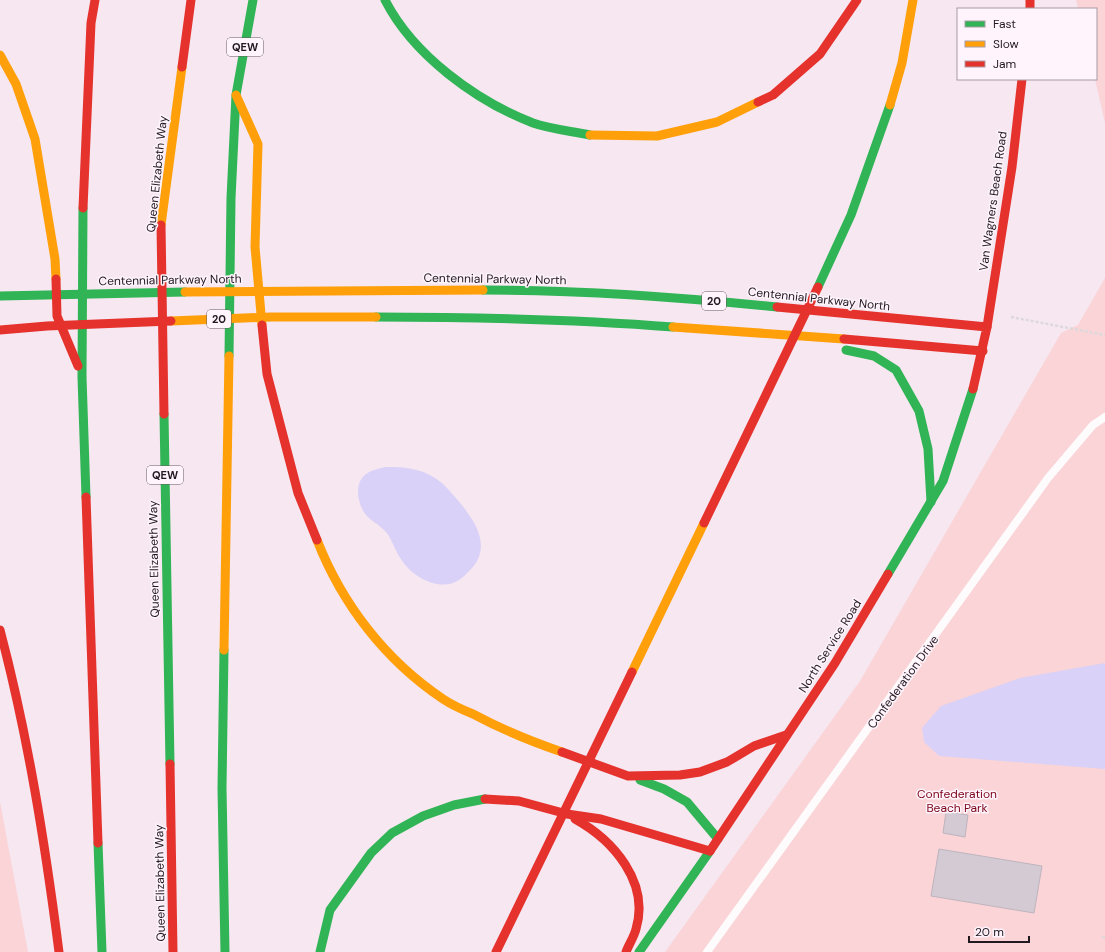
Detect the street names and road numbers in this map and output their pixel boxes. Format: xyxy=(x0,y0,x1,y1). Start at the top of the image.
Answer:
road number: QEW xyxy=(227,38,263,56)
street label: Queen Elizabeth Way xyxy=(143,115,171,233)
street label: Van Wagners Beach Road xyxy=(975,130,1011,272)
street label: Centennial Parkway North xyxy=(423,270,567,288)
street label: Centennial Parkway North xyxy=(98,271,242,289)
street label: Centennial Parkway North xyxy=(747,284,891,314)
road number: 20 xyxy=(702,292,726,310)
road number: 20 xyxy=(207,310,231,328)
road number: QEW xyxy=(147,466,183,484)
street label: Queen Elizabeth Way xyxy=(145,500,163,618)
street label: North Service Road xyxy=(795,596,865,696)
street label: Confederation Drive xyxy=(864,632,942,732)
street label: Queen Elizabeth Way xyxy=(151,824,169,942)

